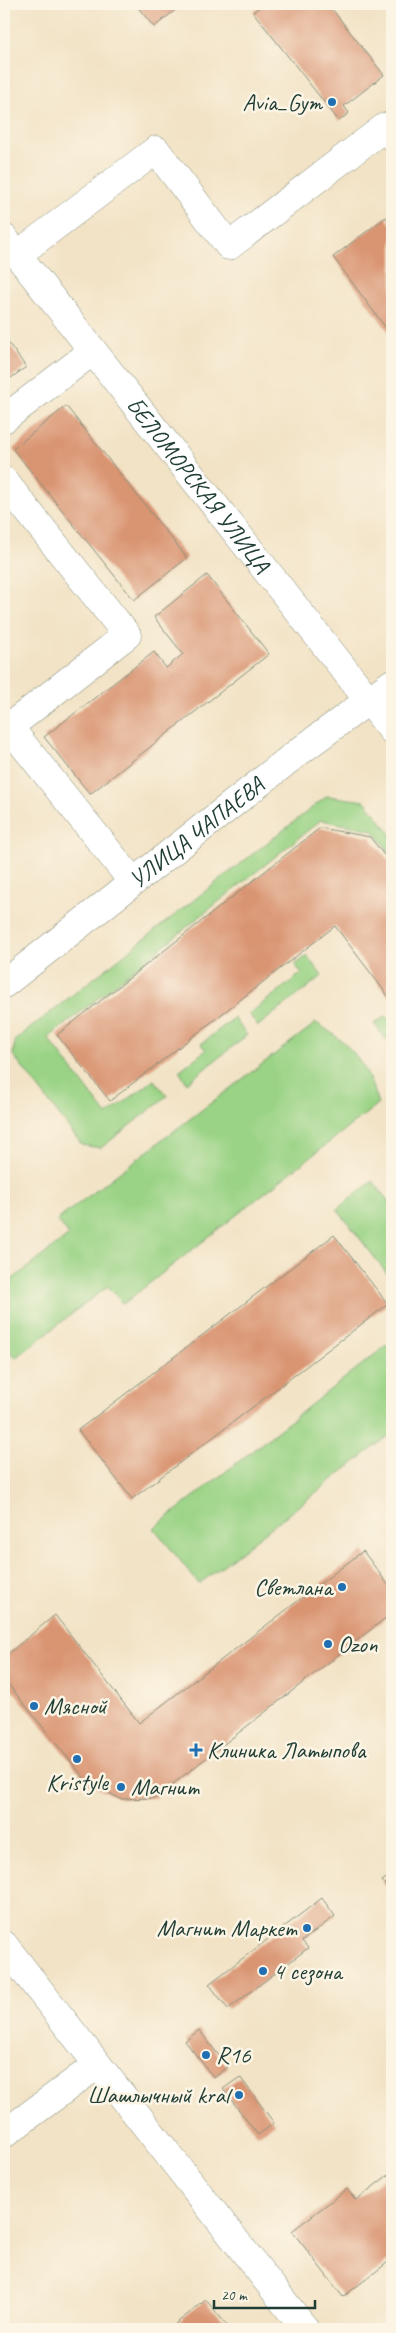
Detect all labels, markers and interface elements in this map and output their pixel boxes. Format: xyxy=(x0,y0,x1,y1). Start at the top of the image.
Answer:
place label: Avia_Gym xyxy=(243,87,323,117)
marker: Avia_Gym xyxy=(326,96,338,108)
street label: БЕЛОМОРСКАЯ УЛИЦА xyxy=(120,391,278,579)
street label: УЛИЦА ЧАПАЕВА xyxy=(123,770,271,895)
place label: Светлана xyxy=(254,1572,334,1602)
marker: Светлана xyxy=(336,1581,348,1593)
place label: Ozon xyxy=(338,1629,378,1659)
marker: Ozon xyxy=(322,1638,334,1650)
place label: Мясной xyxy=(44,1691,109,1721)
marker: Мясной xyxy=(28,1700,40,1712)
place label: Клиника Латыпова xyxy=(207,1735,367,1765)
marker: Клиника Латыпова xyxy=(189,1743,203,1757)
marker: Kristyle xyxy=(71,1753,83,1765)
place label: Kristyle xyxy=(46,1767,110,1797)
place label: Магнит xyxy=(131,1772,200,1802)
marker: Магнит xyxy=(115,1781,127,1793)
place label: Магнит Маркет xyxy=(157,1913,298,1943)
marker: Магнит Маркет xyxy=(301,1922,313,1934)
place label: 4 сезона xyxy=(273,1956,344,1986)
marker: 4 сезона xyxy=(257,1965,269,1977)
place label: R16 xyxy=(216,2040,252,2070)
marker: R16 xyxy=(200,2049,212,2061)
place label: Шашлычный kral xyxy=(87,2080,233,2110)
marker: Шашлычный kral xyxy=(233,2089,245,2101)
scale bar xyxy=(214,2278,315,2310)
text: 20 m xyxy=(221,2286,248,2305)

